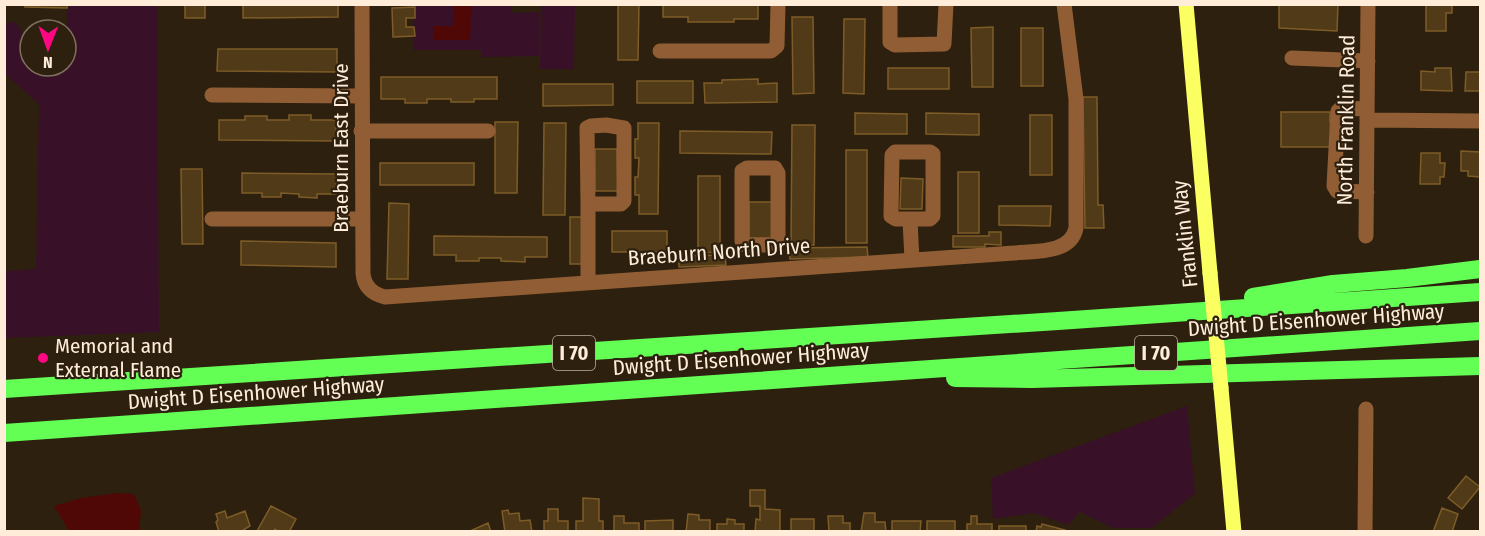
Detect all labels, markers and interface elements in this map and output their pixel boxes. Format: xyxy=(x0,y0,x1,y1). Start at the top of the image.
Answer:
north arrow xyxy=(18,18,78,78)
street label: North Franklin Road xyxy=(1332,34,1360,206)
text: N xyxy=(43,53,53,72)
street label: Braeburn East Drive xyxy=(328,63,354,233)
street label: Franklin Way xyxy=(1166,179,1204,289)
street label: Braeburn North Drive xyxy=(627,233,811,271)
street label: Dwight D Eisenhower Highway xyxy=(1187,298,1446,342)
place label: Memorial and External Flame xyxy=(55,333,181,383)
road number: I 70 xyxy=(553,336,595,370)
road number: I 70 xyxy=(1135,336,1177,370)
street label: Dwight D Eisenhower Highway xyxy=(612,337,871,381)
marker: Memorial and External Flame xyxy=(36,351,50,365)
street label: Dwight D Eisenhower Highway xyxy=(127,371,386,415)

